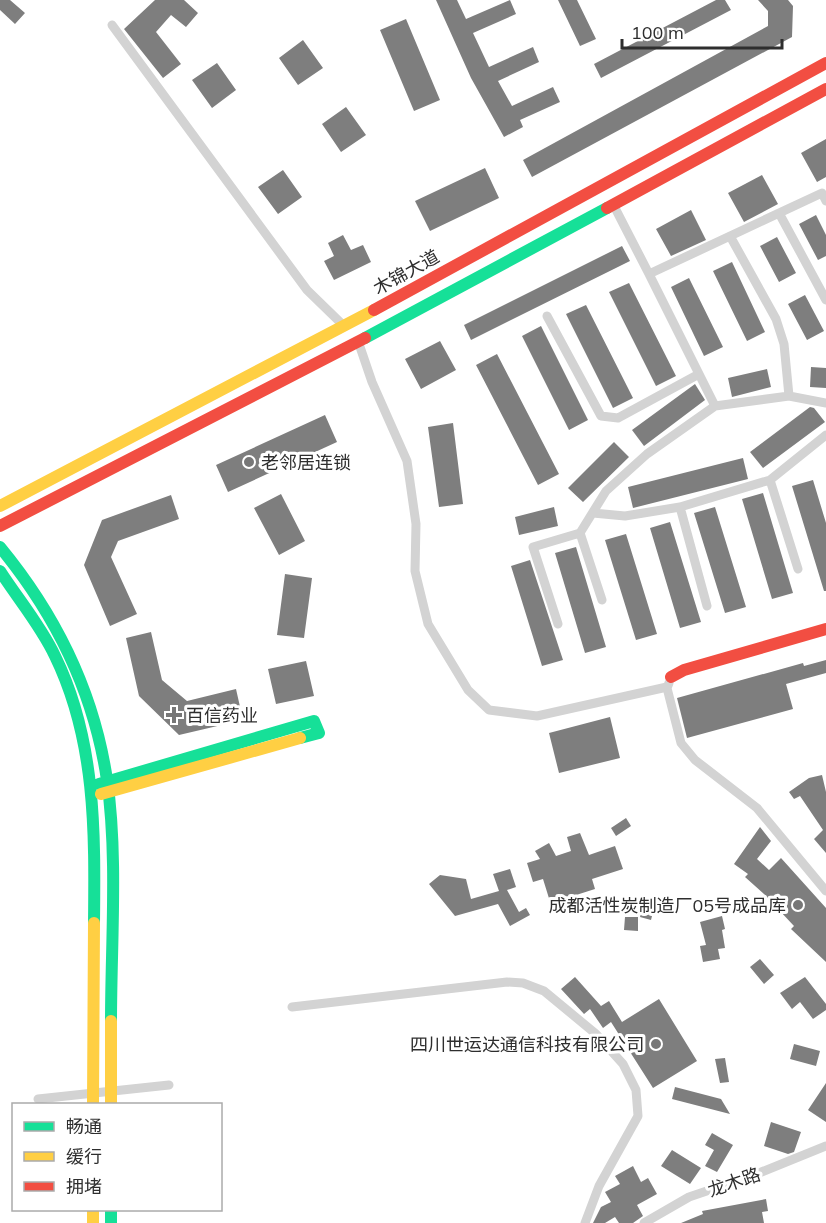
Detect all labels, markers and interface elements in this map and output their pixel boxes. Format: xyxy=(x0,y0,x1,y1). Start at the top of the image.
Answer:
scale bar xyxy=(622,12,782,50)
text: 100 m xyxy=(631,21,684,44)
street label: 木锦大道 xyxy=(369,244,443,300)
place label: 老邻居连锁 xyxy=(261,451,351,474)
marker: 老邻居连锁 xyxy=(242,455,256,469)
place label: 百信药业 xyxy=(186,704,258,727)
marker: 百信药业 xyxy=(167,708,181,722)
place label: 成都活性炭制造厂05号成品库 xyxy=(548,894,786,917)
marker: 成都活性炭制造厂05号成品库 xyxy=(791,898,805,912)
place label: 四川世运达通信科技有限公司 xyxy=(410,1033,644,1056)
marker: 四川世运达通信科技有限公司 xyxy=(649,1037,663,1051)
legend xyxy=(12,1103,222,1211)
text: 畅通 xyxy=(66,1115,102,1138)
text: 缓行 xyxy=(66,1145,102,1168)
street label: 龙木路 xyxy=(705,1162,763,1202)
text: 拥堵 xyxy=(66,1175,102,1198)

